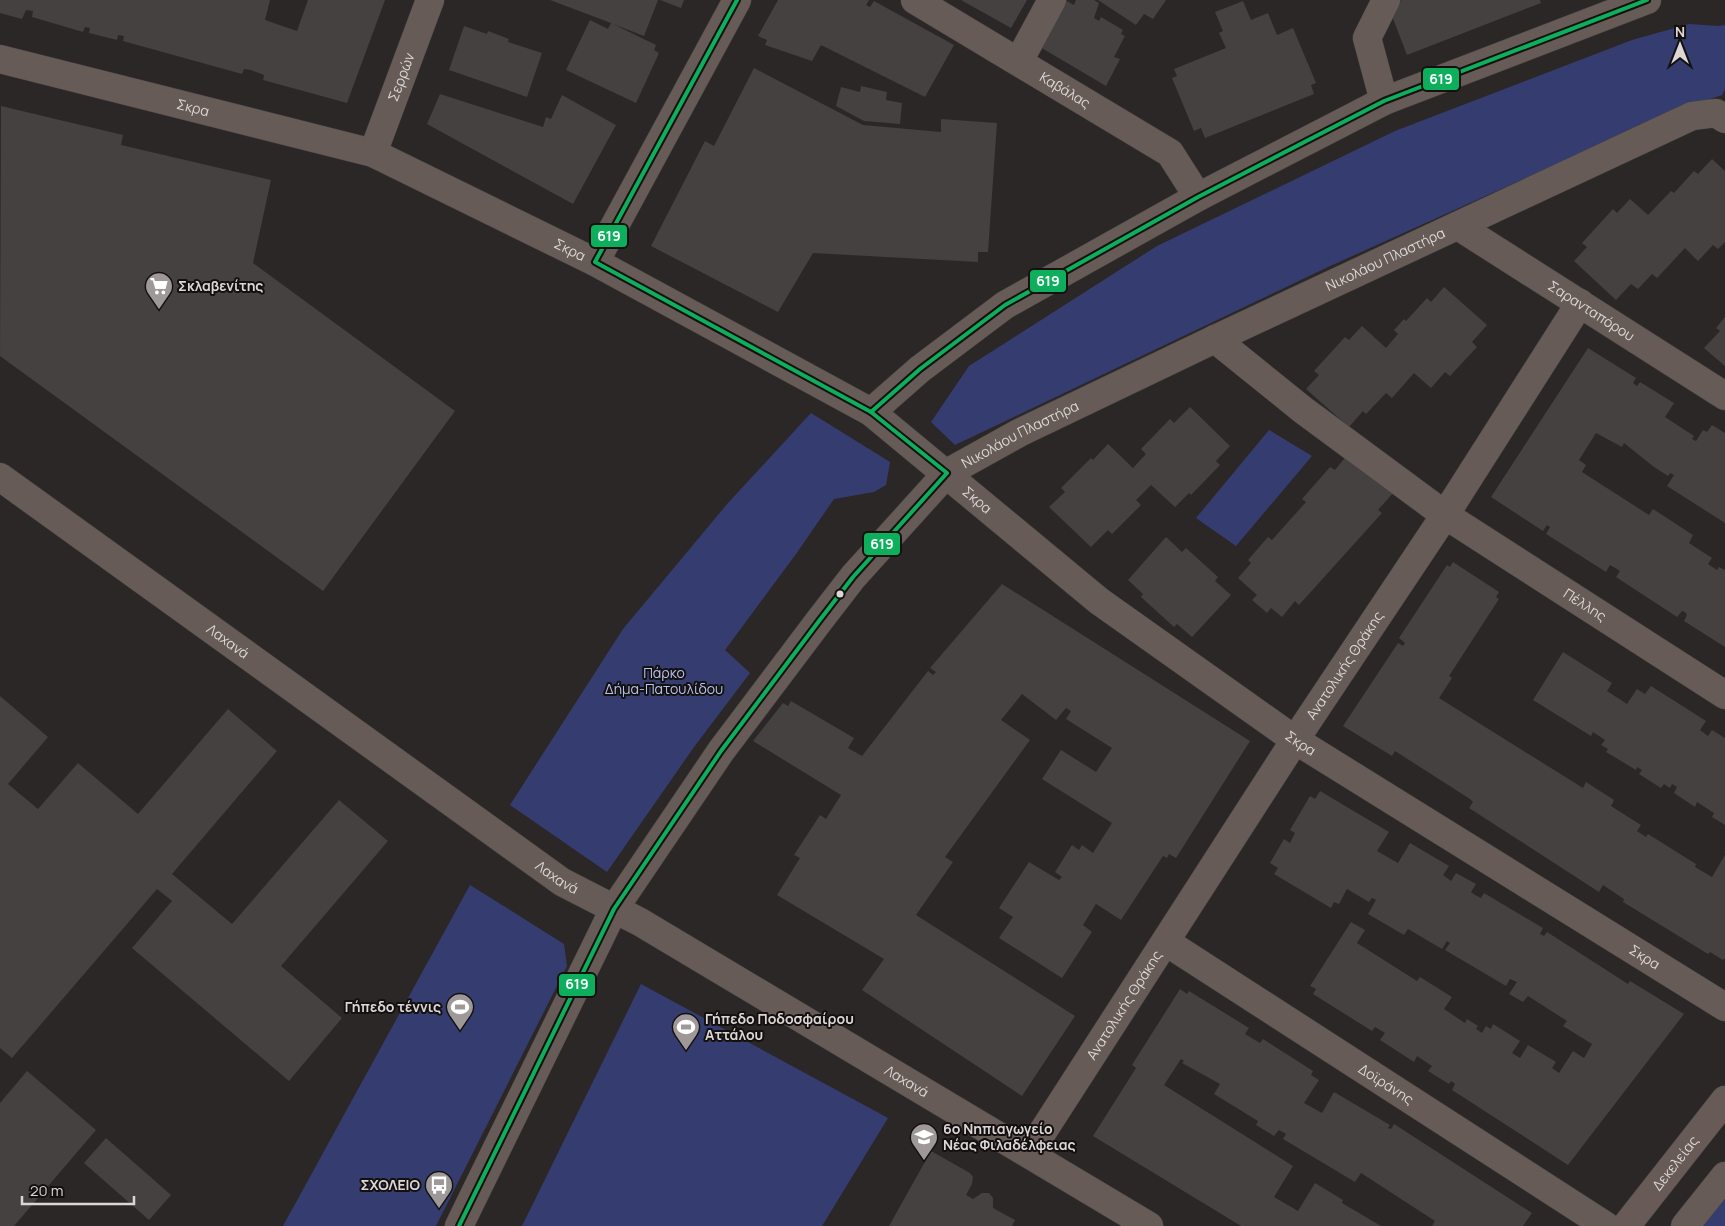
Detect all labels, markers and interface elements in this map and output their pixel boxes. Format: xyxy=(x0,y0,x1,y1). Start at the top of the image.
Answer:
north arrow xyxy=(1655,20,1705,70)
text: N xyxy=(1675,22,1685,41)
street label: Σερρών xyxy=(383,50,419,104)
street label: Καβάλας xyxy=(1036,67,1094,112)
line badge: 619 xyxy=(1422,67,1460,91)
text: 619 xyxy=(1429,69,1453,88)
street label: Σκρα xyxy=(175,94,211,120)
street label: Νικολάου Πλαστήρα xyxy=(1322,223,1448,295)
line badge: 619 xyxy=(590,224,628,248)
text: 619 xyxy=(597,226,621,245)
street label: Σκρα xyxy=(551,233,589,265)
line badge: 619 xyxy=(1029,269,1067,293)
supermarket icon: Σκλαβενίτης xyxy=(144,271,174,310)
text: 619 xyxy=(1036,271,1060,290)
place label: Σκλαβενίτης xyxy=(178,276,263,295)
street label: Σαρανταπόρου xyxy=(1545,276,1638,345)
street label: Νικολάου Πλαστήρα xyxy=(958,396,1082,472)
street label: Σκρα xyxy=(959,482,996,517)
line badge: 619 xyxy=(863,532,901,556)
text: 619 xyxy=(870,534,894,553)
street label: Πέλλης xyxy=(1560,584,1611,626)
unlabelled marker xyxy=(835,589,845,599)
street label: Ανατολικής Θράκης xyxy=(1301,607,1388,723)
street label: Λαχανά xyxy=(203,619,253,663)
park label: Πάρκο Δήμα-Πατουλίδου xyxy=(605,663,723,698)
street label: Σκρα xyxy=(1282,726,1320,760)
street label: Λαχανά xyxy=(532,856,582,898)
street label: Σκρα xyxy=(1626,940,1664,973)
street label: Ανατολικής Θράκης xyxy=(1082,946,1166,1063)
line badge: 619 xyxy=(558,973,596,997)
text: 619 xyxy=(565,974,589,993)
sports icon: Γήπεδο τέννις xyxy=(445,992,475,1031)
place label: Γήπεδο τέννις xyxy=(345,997,441,1016)
place label: Γήπεδο Ποδοσφαίρου Αττάλου xyxy=(705,1009,854,1044)
sports icon: Γήπεδο Ποδοσφαίρου Αττάλου xyxy=(671,1012,701,1051)
street label: Δοϊράνης xyxy=(1355,1059,1418,1109)
street label: Λαχανά xyxy=(881,1060,932,1101)
place label: 6ο Νηπιαγωγείο Νέας Φιλαδέλφειας xyxy=(943,1119,1076,1154)
school or university icon: 6ο Νηπιαγωγείο Νέας Φιλαδέλφειας xyxy=(909,1122,939,1161)
street label: Δεκελείας xyxy=(1648,1131,1703,1194)
bus stop icon: ΣΧΟΛΕΙΟ xyxy=(424,1170,454,1209)
scale bar xyxy=(22,1174,135,1206)
place label: ΣΧΟΛΕΙΟ xyxy=(361,1175,421,1194)
text: 20 m xyxy=(30,1180,63,1201)

